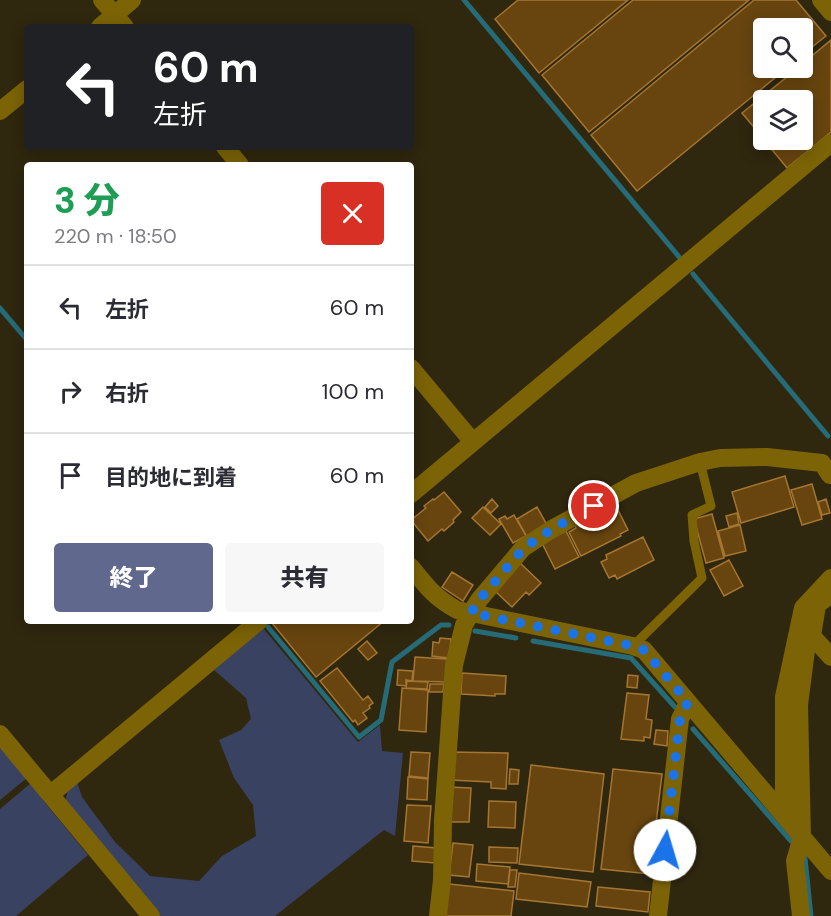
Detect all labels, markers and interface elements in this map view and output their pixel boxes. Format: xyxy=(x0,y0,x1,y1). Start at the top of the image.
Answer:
map controls xyxy=(753,18,813,150)
button: search xyxy=(753,18,813,78)
text: 60 m xyxy=(153,40,259,95)
icon: left xyxy=(54,48,132,126)
button: layers xyxy=(753,90,813,150)
text: 左折 xyxy=(153,97,207,132)
text: 3 分 xyxy=(54,177,120,224)
button: close xyxy=(321,182,384,245)
text: 220 m · 18:50 xyxy=(54,223,177,249)
icon: left xyxy=(54,291,87,324)
text: 60 m xyxy=(330,293,384,322)
text: 左折 xyxy=(105,295,149,324)
icon: right xyxy=(54,375,87,408)
text: 100 m xyxy=(322,377,384,406)
text: 右折 xyxy=(105,379,149,408)
icon: arrive xyxy=(54,459,87,492)
text: 60 m xyxy=(330,461,384,490)
text: 目的地に到着 xyxy=(105,463,237,492)
pin xyxy=(568,480,619,531)
icon: arrive xyxy=(577,489,610,522)
button: 終了 xyxy=(54,543,213,612)
button: 共有 xyxy=(225,543,384,612)
position arrow xyxy=(633,818,697,882)

